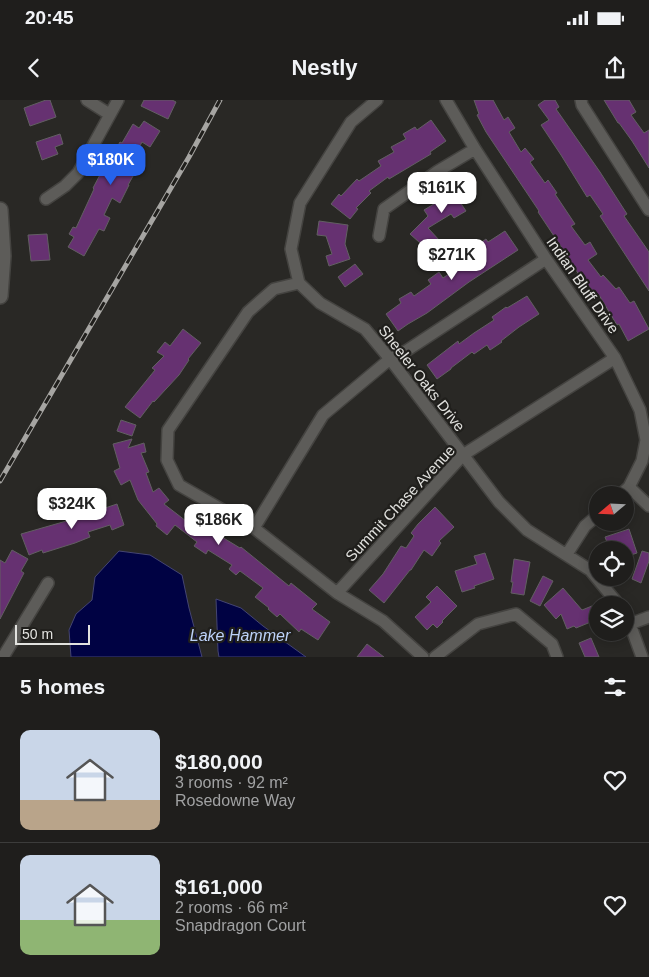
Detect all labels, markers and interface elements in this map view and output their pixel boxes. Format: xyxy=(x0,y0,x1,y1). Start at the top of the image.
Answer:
text: 20:45 xyxy=(25,7,74,28)
icon: back xyxy=(20,54,48,82)
icon: share xyxy=(601,54,629,82)
text: Nestly xyxy=(291,55,358,80)
pin: $180K xyxy=(76,144,146,186)
text: $180K xyxy=(87,151,135,168)
pin: $161K xyxy=(407,172,477,214)
text: $161K xyxy=(418,179,466,196)
street label: Indian Bluff Drive xyxy=(543,233,623,337)
pin: $271K xyxy=(417,238,487,281)
text: $271K xyxy=(428,246,476,263)
street label: Sheeler Oaks Drive xyxy=(375,322,469,434)
street label: Summit Chase Avenue xyxy=(342,442,458,564)
north arrow xyxy=(589,486,634,531)
map controls xyxy=(589,486,634,641)
pin: $324K xyxy=(37,488,107,530)
text: $324K xyxy=(48,495,96,512)
pin: $186K xyxy=(184,504,254,546)
text: $186K xyxy=(195,511,243,528)
button: locate xyxy=(589,541,634,586)
button: layers xyxy=(589,596,634,641)
scale bar xyxy=(15,622,90,645)
text: 50 m xyxy=(22,626,53,642)
water label: Lake Hammer xyxy=(190,627,291,644)
icon: filters xyxy=(601,673,629,701)
text: 5 homes xyxy=(20,675,105,698)
icon: home xyxy=(60,750,120,810)
text: $180,000 xyxy=(175,750,263,773)
icon: heart xyxy=(601,766,629,794)
text: 3 rooms · 92 m² xyxy=(175,774,288,791)
text: Rosedowne Way xyxy=(175,792,295,809)
icon: home xyxy=(60,875,120,935)
text: $161,000 xyxy=(175,875,263,898)
icon: heart xyxy=(601,891,629,919)
text: 2 rooms · 66 m² xyxy=(175,899,288,916)
text: Snapdragon Court xyxy=(175,917,306,934)

